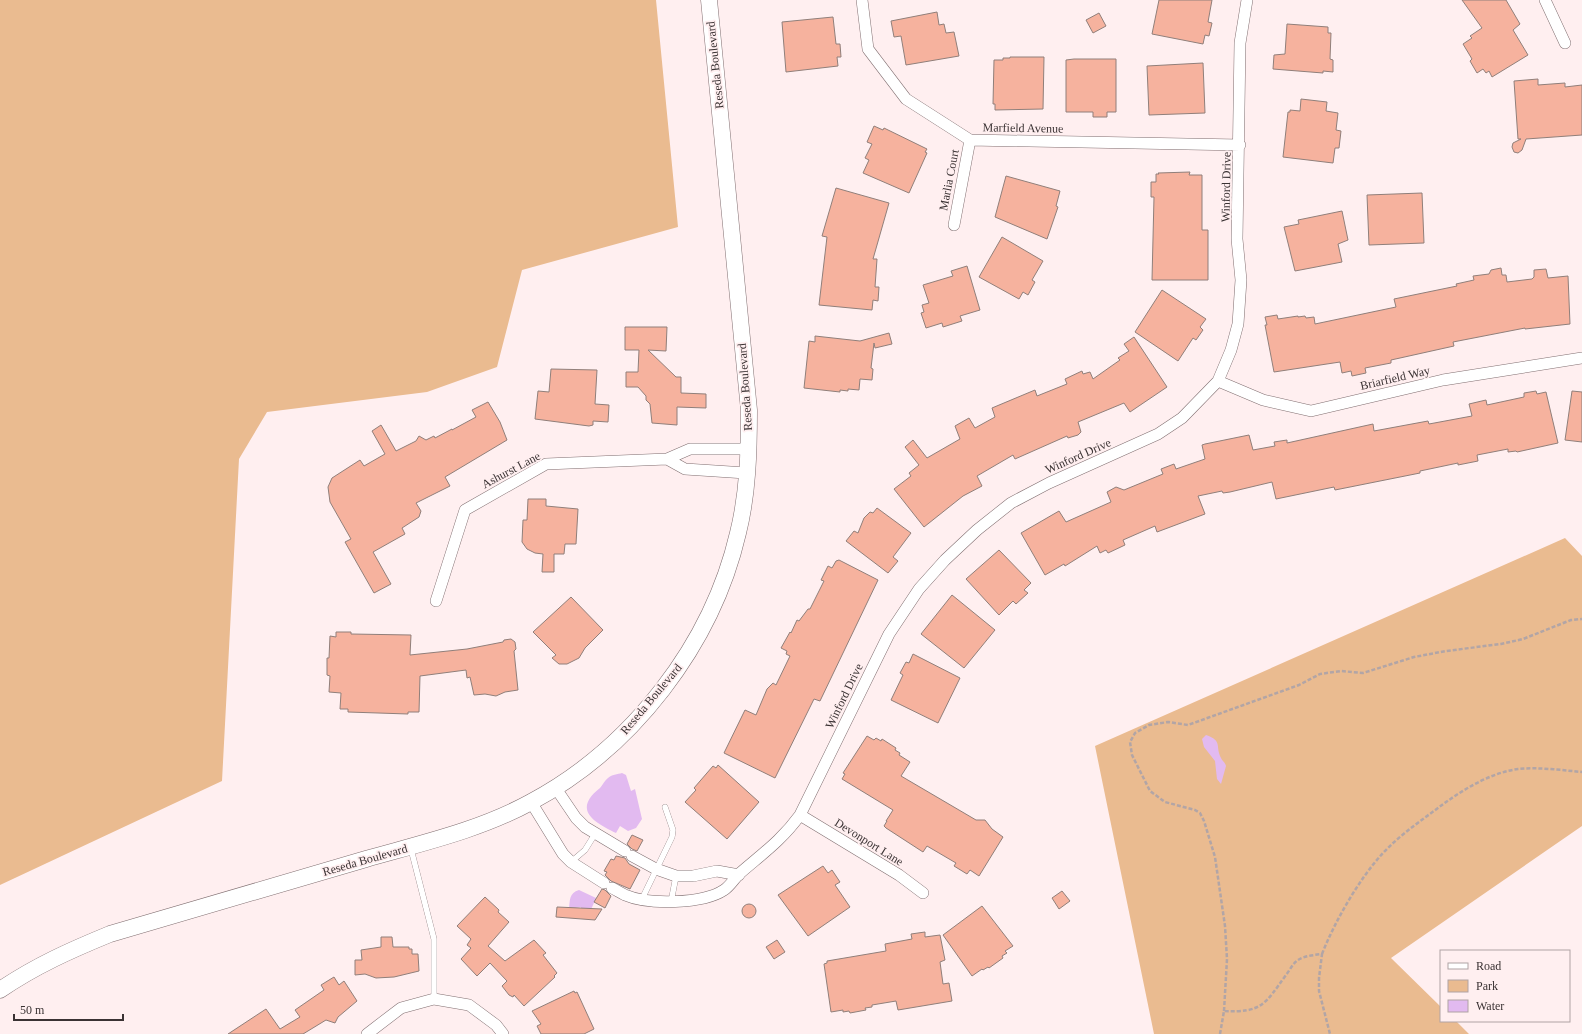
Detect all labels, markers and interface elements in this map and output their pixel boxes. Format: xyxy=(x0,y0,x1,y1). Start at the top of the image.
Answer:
street label: Reseda Boulevard xyxy=(703,21,727,109)
street label: Marfield Avenue xyxy=(983,120,1063,136)
street label: Marlia Court xyxy=(936,147,962,212)
street label: Winford Drive xyxy=(1218,152,1234,222)
street label: Reseda Boulevard xyxy=(735,343,755,431)
street label: Briarfield Way xyxy=(1359,363,1431,393)
street label: Winford Drive xyxy=(1043,435,1113,477)
street label: Ashurst Lane xyxy=(479,449,543,491)
street label: Reseda Boulevard xyxy=(617,661,685,737)
street label: Winford Drive xyxy=(822,661,866,731)
street label: Devonport Lane xyxy=(832,815,906,869)
street label: Reseda Boulevard xyxy=(321,841,409,879)
legend xyxy=(1440,950,1570,1022)
text: Road xyxy=(1476,959,1501,973)
text: Park xyxy=(1476,979,1498,993)
scale bar xyxy=(14,996,123,1022)
text: Water xyxy=(1476,999,1504,1013)
text: 50 m xyxy=(20,1003,45,1017)

